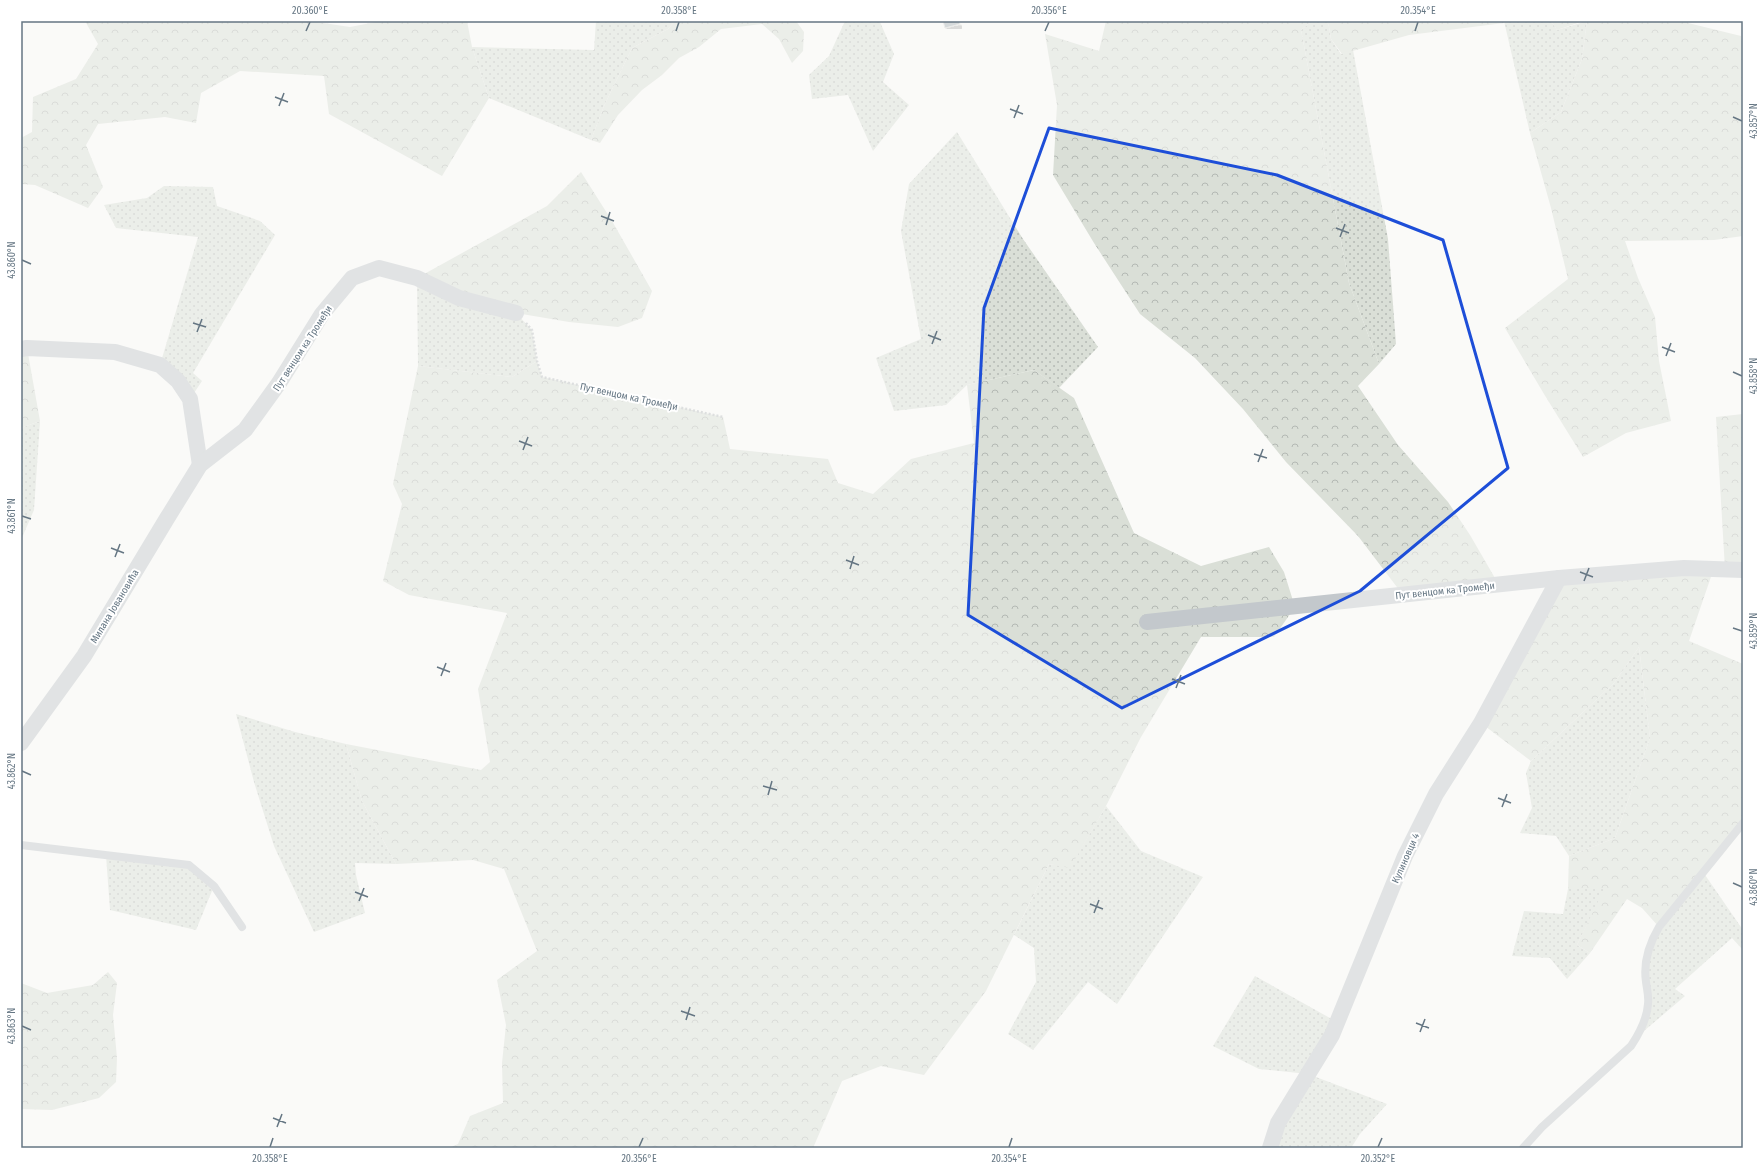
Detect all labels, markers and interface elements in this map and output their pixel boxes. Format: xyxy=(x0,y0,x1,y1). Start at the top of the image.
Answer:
text: 20.360°E xyxy=(292,5,328,17)
text: 20.358°E xyxy=(661,5,697,17)
text: 20.356°E xyxy=(1031,5,1067,17)
text: 20.354°E xyxy=(1400,5,1436,17)
text: 43.857°N xyxy=(1748,103,1760,139)
text: 43.860°N xyxy=(6,241,18,279)
street label: Пут венцом ка Тромеђи xyxy=(271,303,335,394)
text: 43.858°N xyxy=(1748,358,1760,394)
street label: Пут венцом ка Тромеђи xyxy=(579,381,679,413)
text: 43.861°N xyxy=(6,498,18,534)
street label: Милана Јовановића xyxy=(88,567,142,646)
street label: Пут венцом ка Тромеђи xyxy=(1395,580,1495,602)
text: 43.859°N xyxy=(1748,613,1760,649)
text: 43.862°N xyxy=(6,753,18,789)
street label: Кулиновци 4 xyxy=(1390,831,1422,885)
text: 43.860°N xyxy=(1748,868,1760,906)
text: 43.863°N xyxy=(6,1008,18,1044)
text: 20.358°E xyxy=(252,1153,288,1165)
text: 20.356°E xyxy=(621,1153,657,1165)
text: 20.354°E xyxy=(991,1153,1027,1165)
text: 20.352°E xyxy=(1361,1153,1396,1165)

